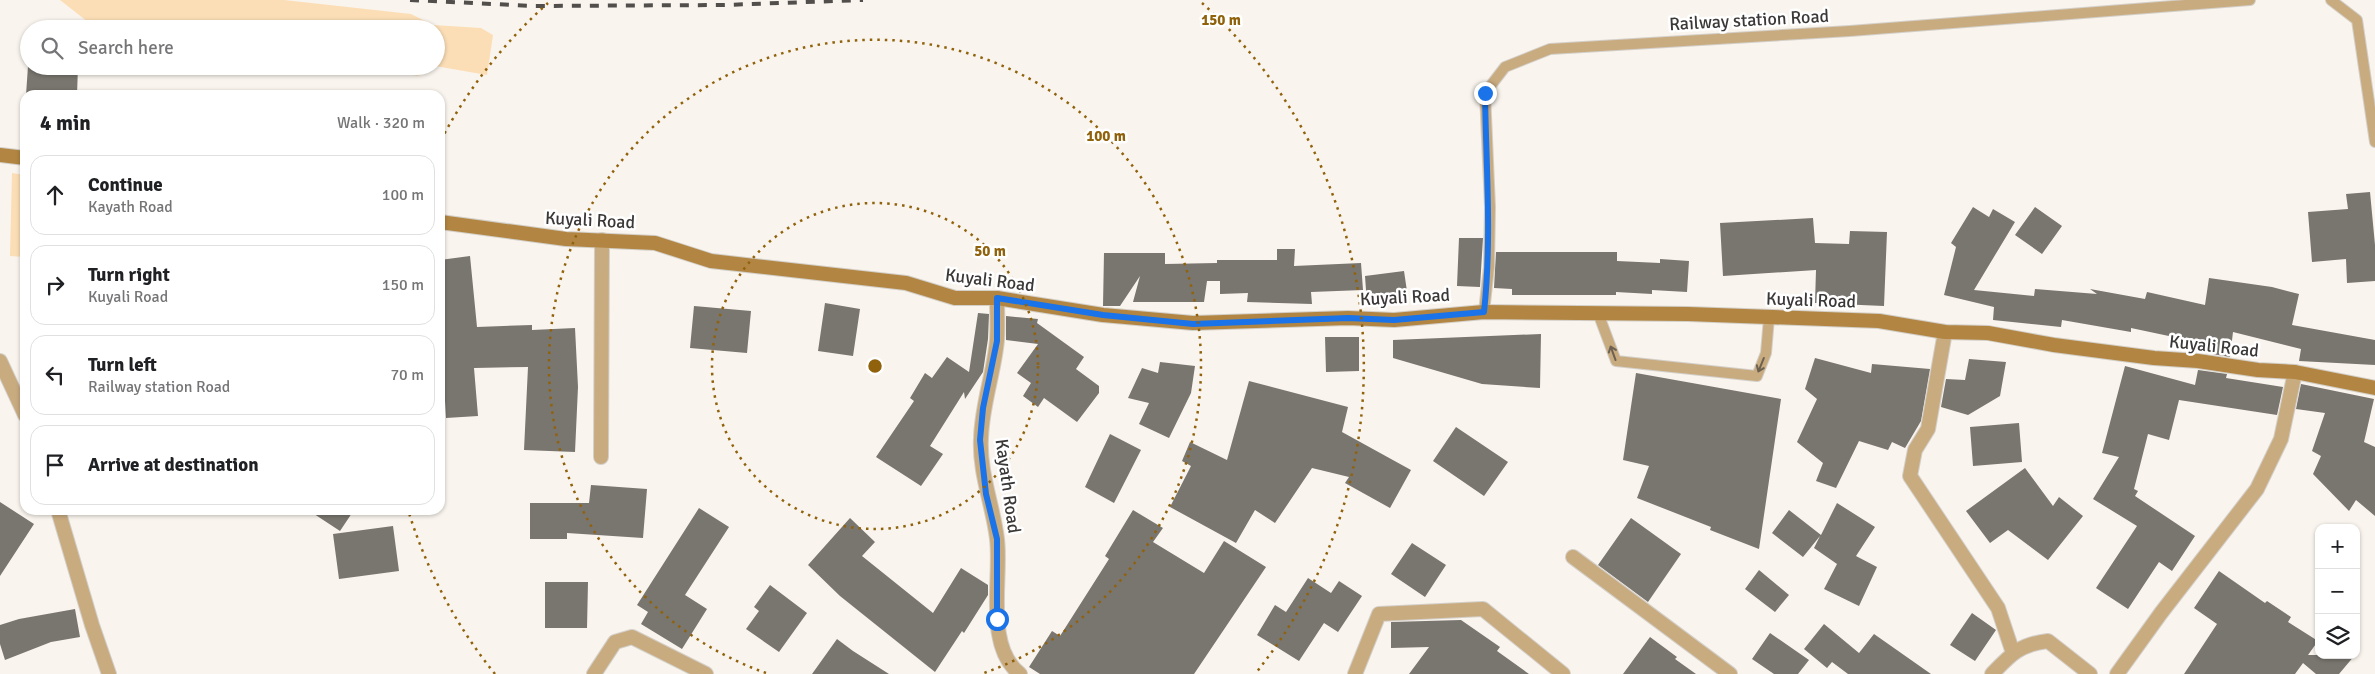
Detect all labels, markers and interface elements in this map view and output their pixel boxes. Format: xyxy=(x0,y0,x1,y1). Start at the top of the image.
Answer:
street label: Railway station Road xyxy=(1669,5,1829,35)
text: 150 m xyxy=(1201,11,1241,29)
search box xyxy=(20,20,445,75)
icon: search xyxy=(38,34,66,62)
text: Search here xyxy=(78,36,174,60)
route end xyxy=(1474,82,1497,105)
text: 4 min xyxy=(40,110,91,136)
text: Walk · 320 m xyxy=(337,113,425,133)
text: 100 m xyxy=(1086,127,1126,145)
text: Continue xyxy=(88,173,163,197)
icon: ahead xyxy=(41,181,69,209)
text: 100 m xyxy=(382,185,424,205)
text: Kayath Road xyxy=(88,197,173,217)
street label: Kuyali Road xyxy=(544,207,636,233)
text: 50 m xyxy=(974,242,1006,260)
text: Turn right xyxy=(88,263,170,287)
street label: Kuyali Road xyxy=(944,264,1036,296)
icon: right xyxy=(41,271,69,299)
text: 150 m xyxy=(382,275,424,295)
street label: Kuyali Road xyxy=(1359,284,1451,310)
text: Kuyali Road xyxy=(88,287,168,307)
street label: Kuyali Road xyxy=(1766,287,1856,313)
street label: Kuyali Road xyxy=(2168,330,2260,362)
one-way arrow xyxy=(1608,346,1617,361)
text: Turn left xyxy=(88,353,157,377)
centre of rings xyxy=(866,357,884,375)
one-way arrow xyxy=(1756,357,1766,372)
icon: left xyxy=(41,361,69,389)
text: 70 m xyxy=(390,365,424,385)
text: Railway station Road xyxy=(88,377,230,397)
street label: Kayath Road xyxy=(990,437,1026,535)
icon: arrive xyxy=(41,451,69,479)
text: Arrive at destination xyxy=(88,453,259,477)
map controls xyxy=(2315,524,2360,659)
button: + xyxy=(2315,524,2360,569)
button: − xyxy=(2315,569,2360,614)
route start xyxy=(986,608,1009,631)
button: layers xyxy=(2315,614,2360,659)

